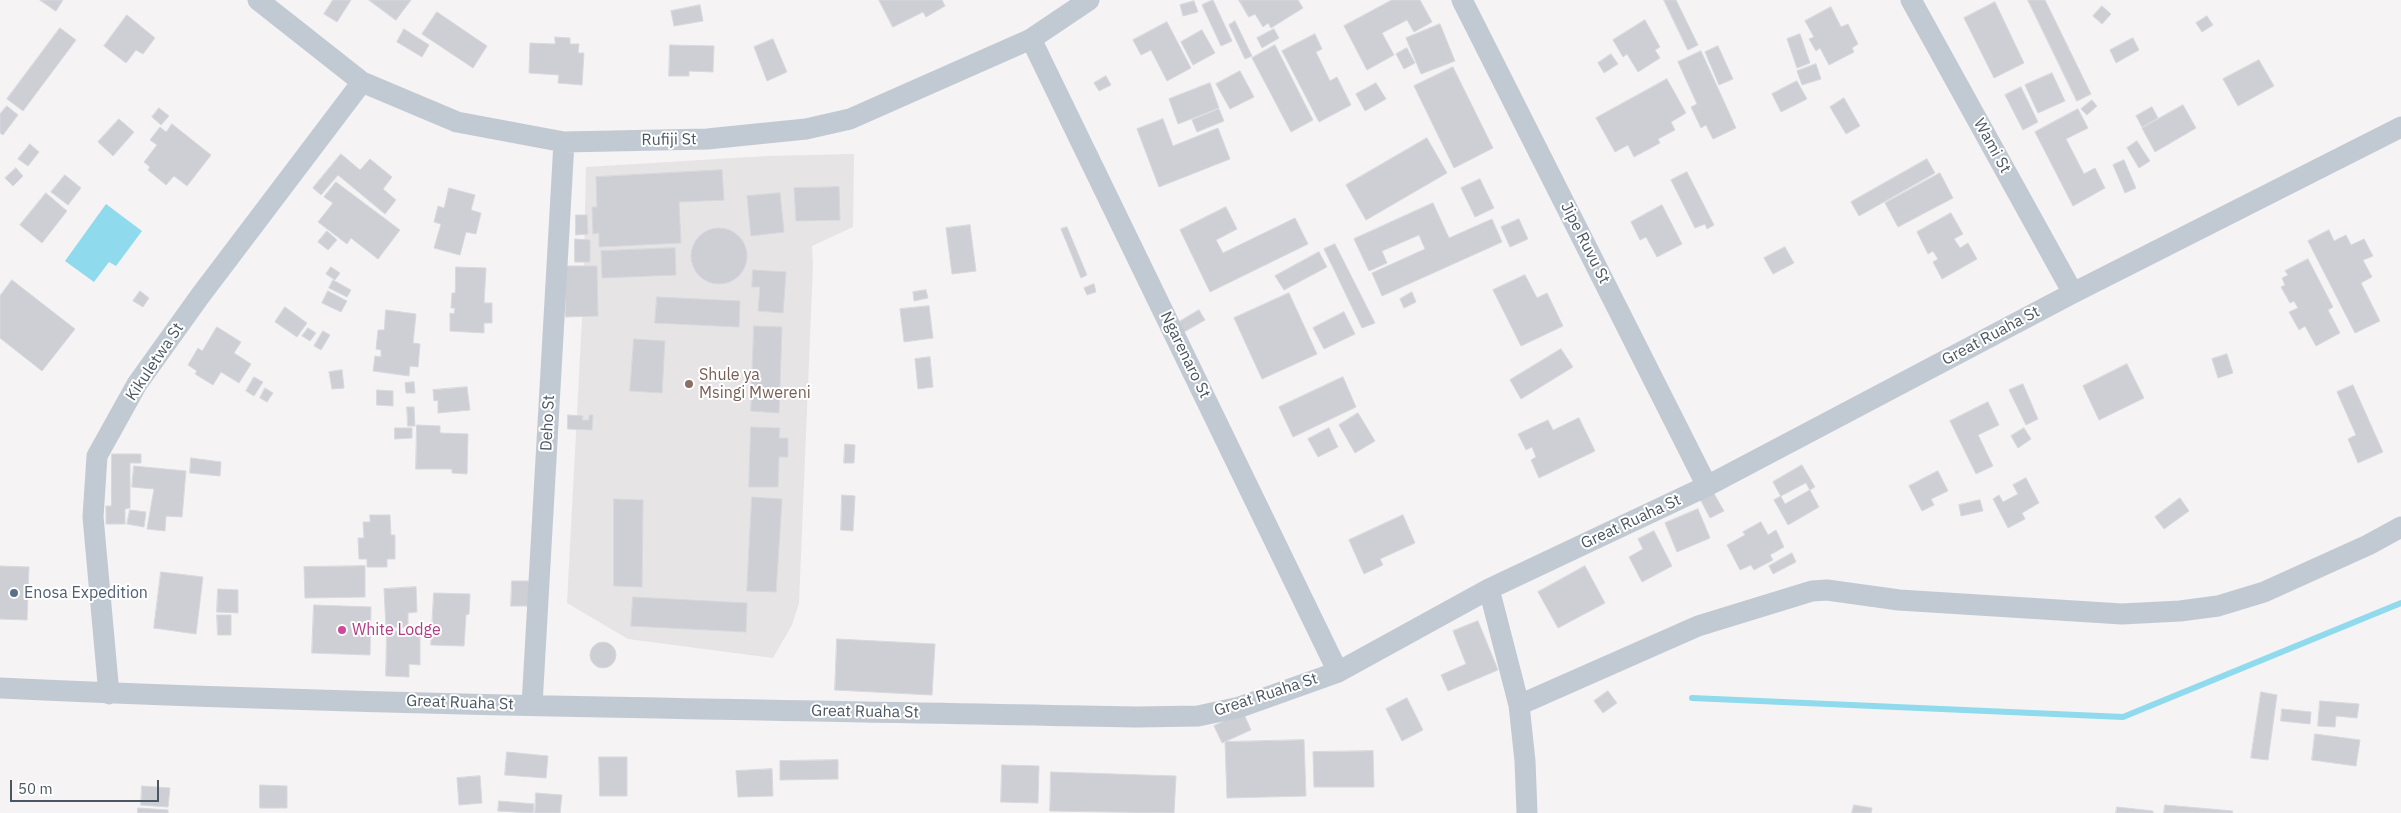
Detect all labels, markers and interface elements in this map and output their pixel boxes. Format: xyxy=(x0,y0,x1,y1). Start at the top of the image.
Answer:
street label: Wami St xyxy=(1969,115,2015,177)
street label: Rufiji St xyxy=(641,130,697,150)
street label: Jipe Ruvu St xyxy=(1556,199,1614,287)
street label: Great Ruaha St xyxy=(1939,302,2043,370)
street label: Ngarenaro St xyxy=(1156,309,1214,401)
street label: Kikuletwa St xyxy=(122,319,188,405)
place label: Shule ya Msingi Mwereni xyxy=(699,365,811,403)
marker: Shule ya Msingi Mwereni xyxy=(683,378,695,390)
street label: Deho St xyxy=(537,394,559,452)
street label: Great Ruaha St xyxy=(1578,491,1684,553)
place label: Enosa Expedition xyxy=(24,583,148,603)
marker: Enosa Expedition xyxy=(8,587,20,599)
place label: White Lodge xyxy=(352,620,441,640)
marker: White Lodge xyxy=(336,624,348,636)
street label: Great Ruaha St xyxy=(1212,669,1320,721)
street label: Great Ruaha St xyxy=(406,692,514,714)
street label: Great Ruaha St xyxy=(811,701,919,723)
scale bar xyxy=(12,770,161,802)
text: 50 m xyxy=(18,779,53,798)

